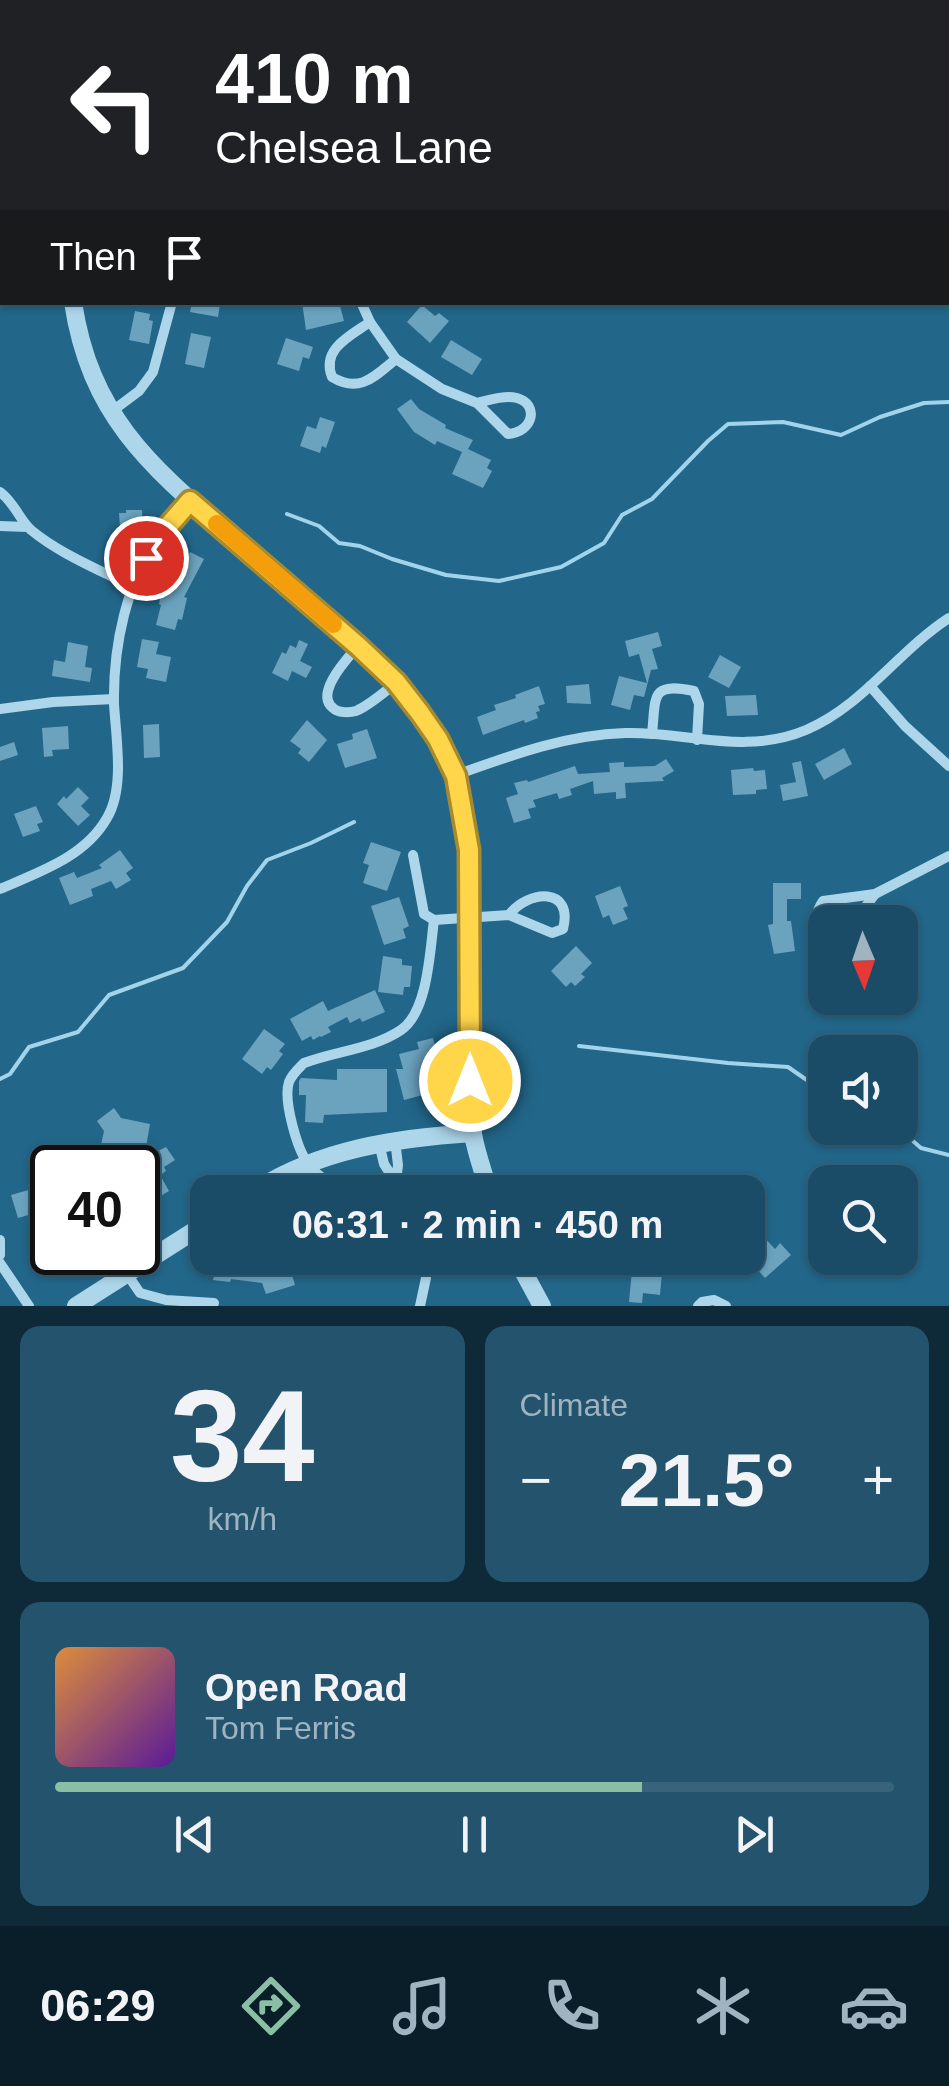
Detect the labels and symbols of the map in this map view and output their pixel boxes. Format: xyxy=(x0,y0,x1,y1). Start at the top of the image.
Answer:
pin xyxy=(104,516,189,601)
north arrow xyxy=(808,905,918,1015)
position arrow xyxy=(418,1029,522,1133)
speed limit sign: 40 xyxy=(30,1145,160,1275)

